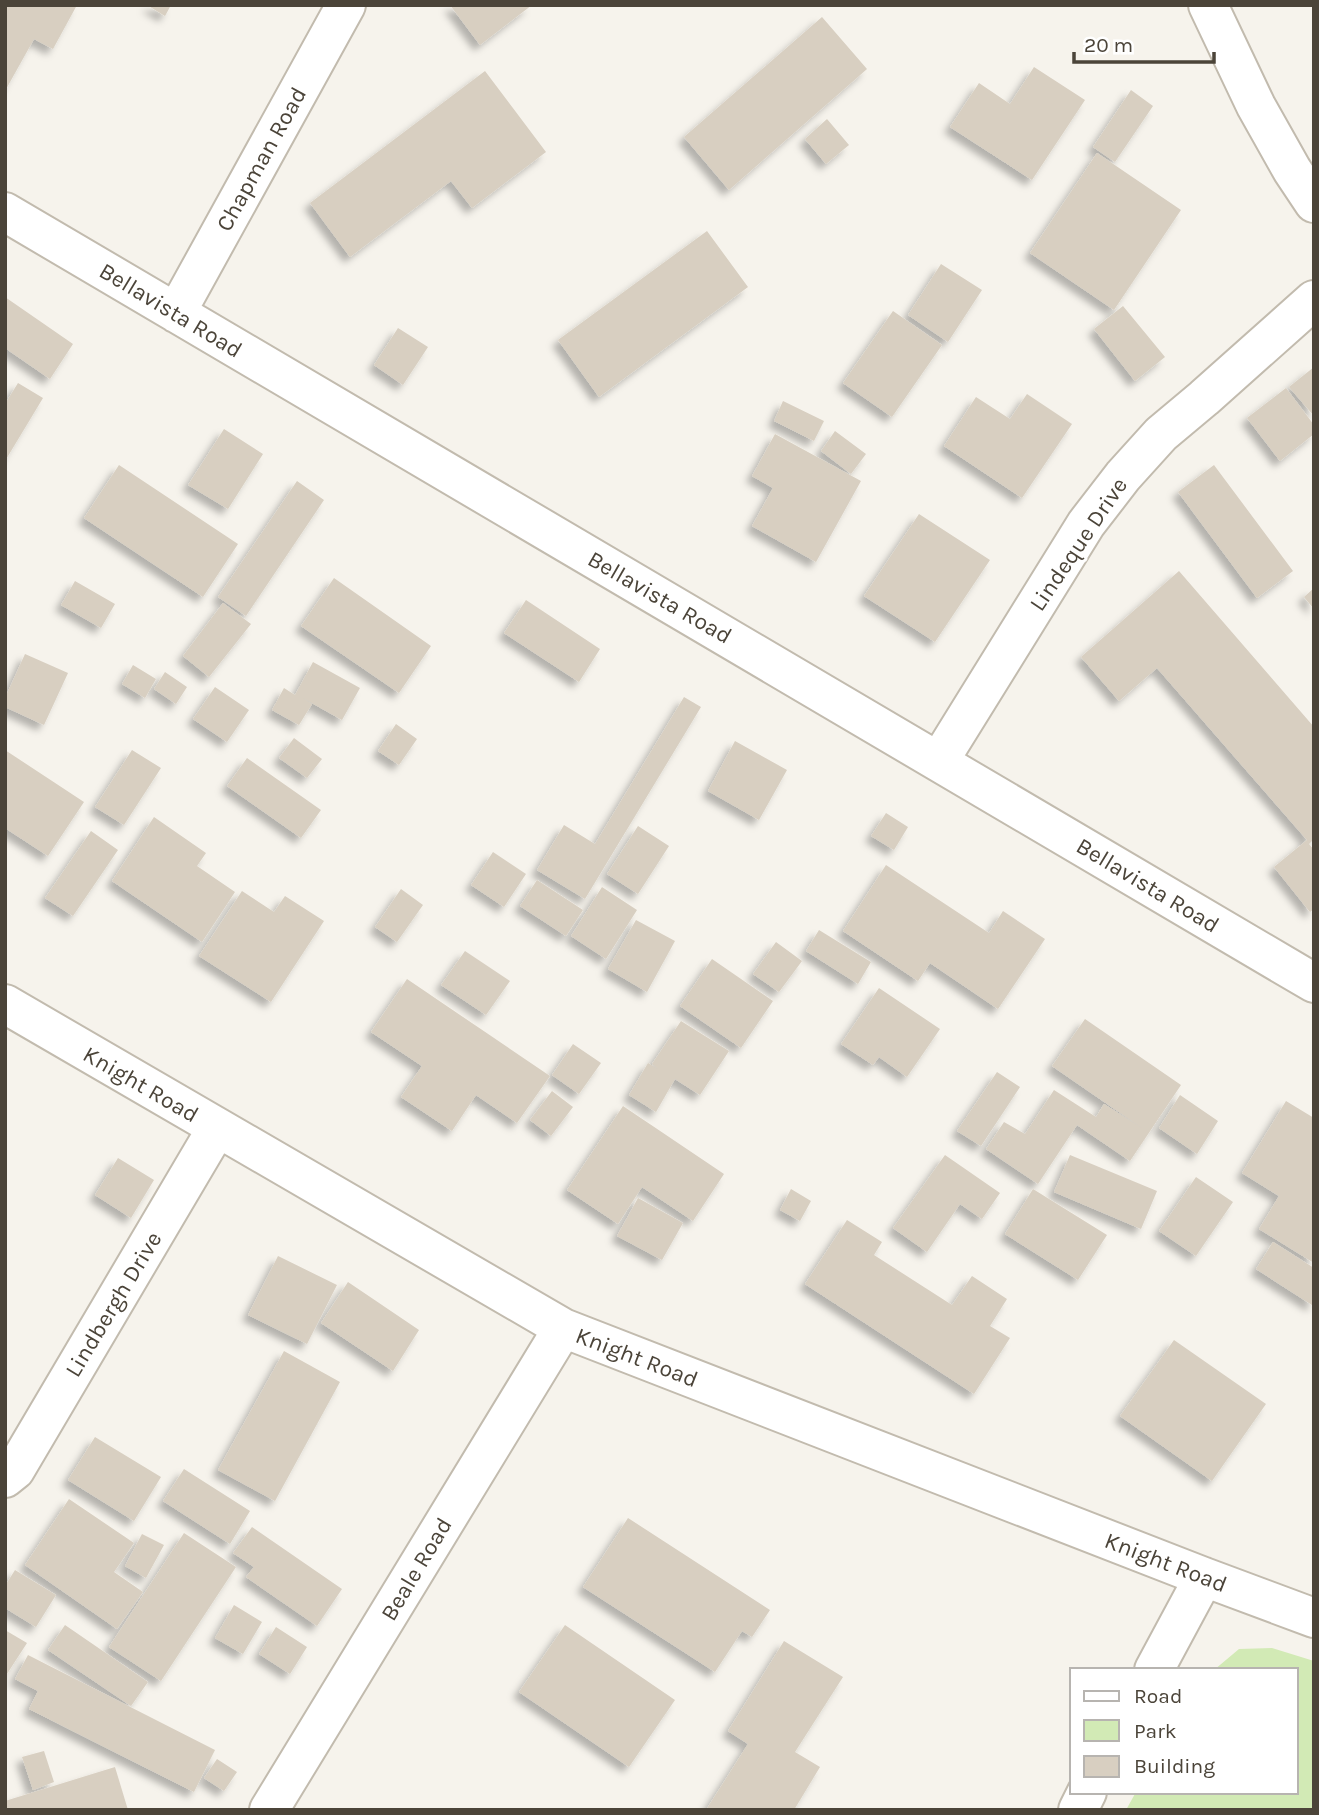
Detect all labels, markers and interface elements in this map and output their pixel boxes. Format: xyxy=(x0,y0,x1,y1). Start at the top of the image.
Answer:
scale bar xyxy=(1074,21,1214,65)
text: 20 m xyxy=(1084,33,1133,57)
street label: Chapman Road xyxy=(211,82,312,236)
street label: Bellavista Road xyxy=(94,257,247,364)
street label: Lindeque Drive xyxy=(1024,472,1133,616)
street label: Bellavista Road xyxy=(583,545,737,650)
street label: Bellavista Road xyxy=(1071,832,1224,939)
street label: Knight Road xyxy=(78,1041,203,1128)
street label: Lindbergh Drive xyxy=(59,1227,167,1382)
street label: Knight Road xyxy=(572,1322,702,1393)
street label: Beale Road xyxy=(375,1513,458,1626)
street label: Knight Road xyxy=(1101,1527,1231,1598)
legend xyxy=(1070,1668,1298,1794)
text: Road xyxy=(1134,1684,1182,1708)
text: Park xyxy=(1134,1719,1177,1743)
text: Building xyxy=(1134,1754,1215,1778)

